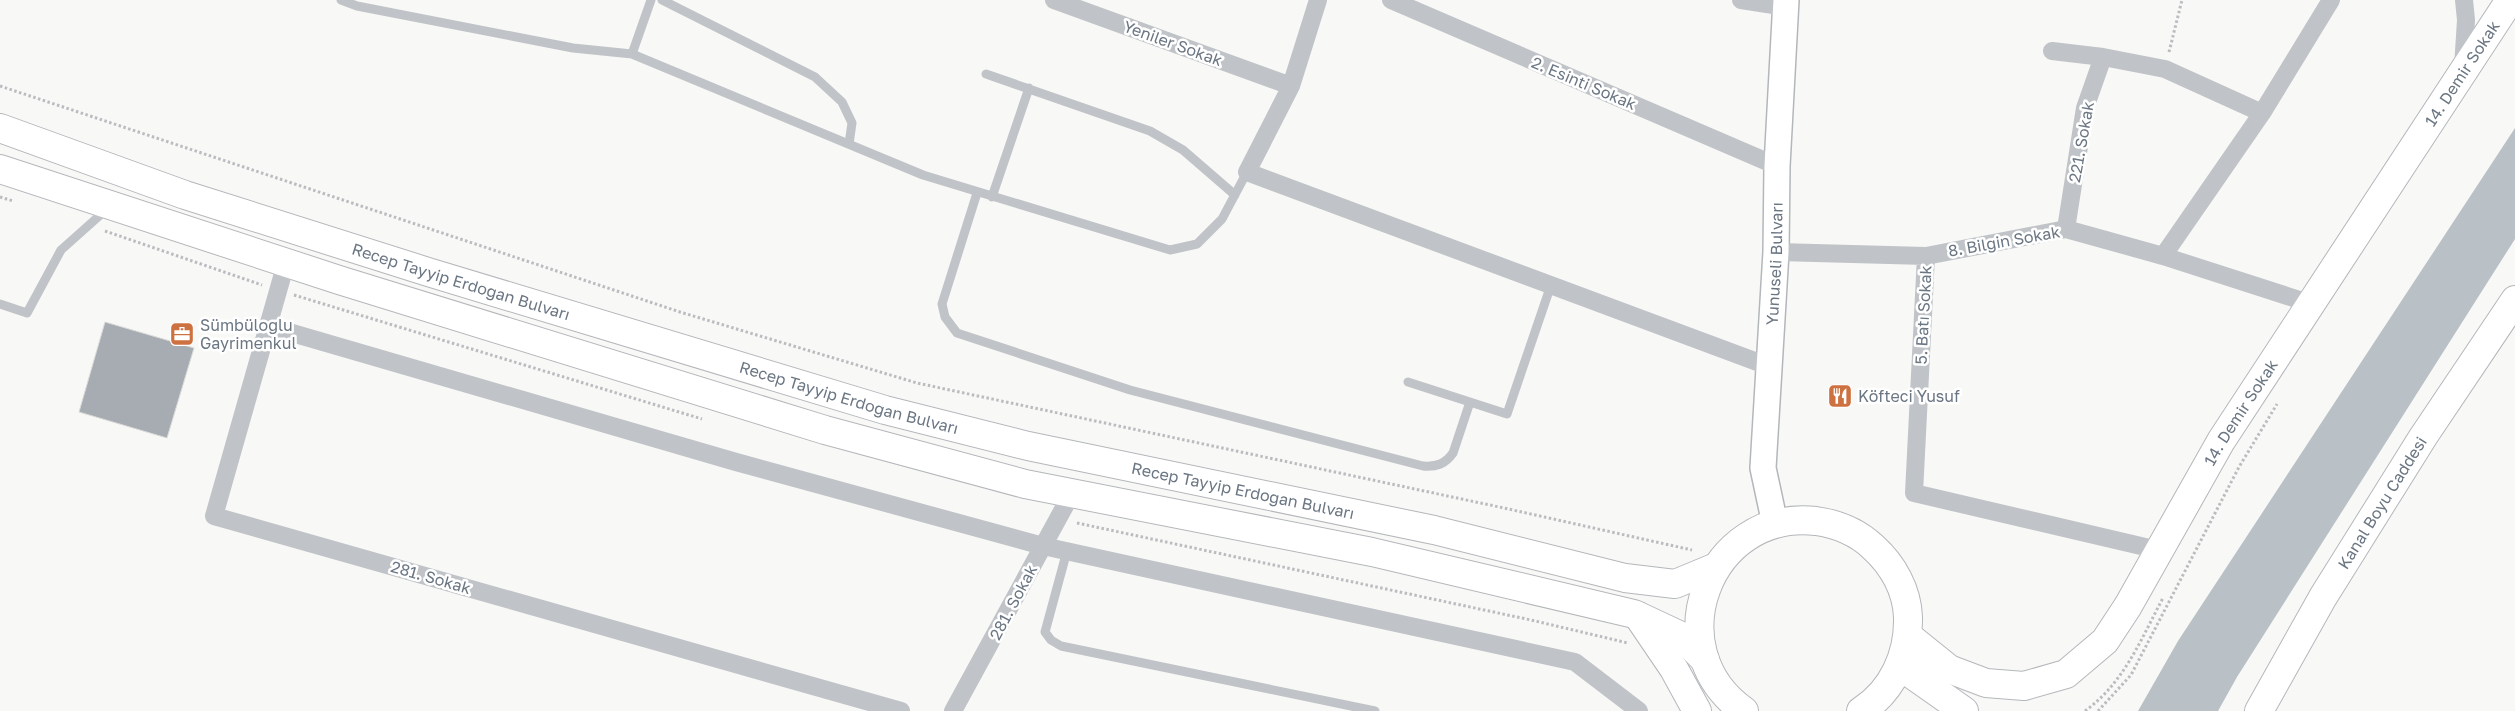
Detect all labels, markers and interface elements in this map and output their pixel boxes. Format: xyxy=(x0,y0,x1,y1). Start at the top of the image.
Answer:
street label: Yeniler Sokak xyxy=(1121,16,1225,70)
street label: 14. Demir Sokak xyxy=(2420,17,2504,130)
street label: 2. Esinti Sokak xyxy=(1529,52,1639,114)
street label: 221. Sokak xyxy=(2064,100,2098,184)
street label: Yunuseli Bulvarı xyxy=(1762,202,1787,326)
street label: 8. Bilgin Sokak xyxy=(1946,221,2062,261)
street label: Recep Tayyip Erdoğan Bulvarı xyxy=(349,239,572,324)
street label: 5. Batı Sokak xyxy=(1910,265,1936,365)
place label: Sümbüloğlu Gayrimenkul xyxy=(200,315,297,353)
office icon: Sümbüloğlu Gayrimenkul xyxy=(169,321,195,347)
street label: 14. Demir Sokak xyxy=(2199,355,2282,469)
street label: Recep Tayyip Erdoğan Bulvarı xyxy=(737,357,961,438)
restaurant icon: Köfteci Yusuf xyxy=(1827,383,1853,409)
place label: Köfteci Yusuf xyxy=(1858,386,1960,406)
street label: Kanal Boyu Caddesi xyxy=(2333,433,2431,573)
street label: Recep Tayyip Erdoğan Bulvarı xyxy=(1130,458,1356,523)
street label: 281. Sokak xyxy=(389,556,473,598)
street label: 281. Sokak xyxy=(985,561,1041,643)

